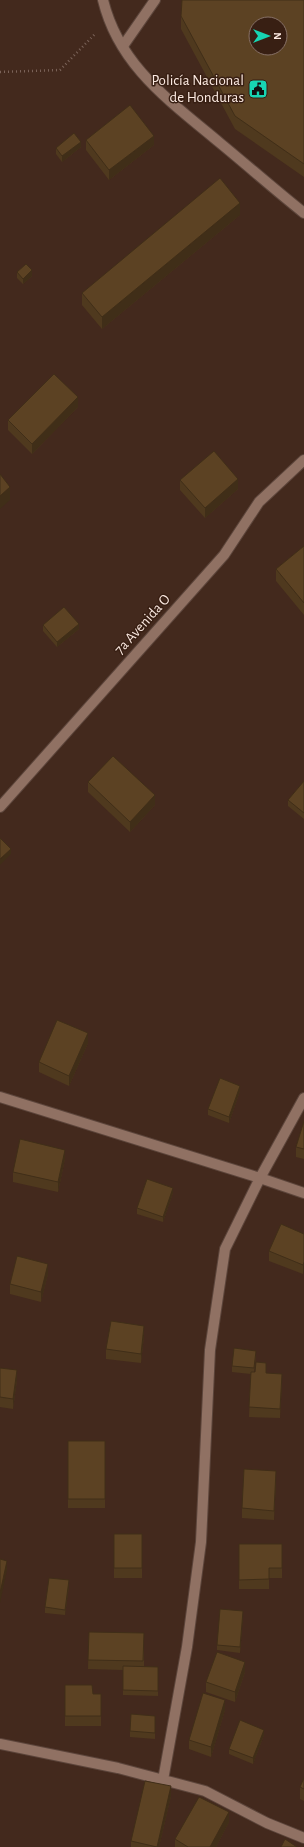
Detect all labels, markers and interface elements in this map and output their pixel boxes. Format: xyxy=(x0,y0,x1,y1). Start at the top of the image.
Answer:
north arrow xyxy=(248,16,288,56)
text: N xyxy=(272,32,283,40)
place label: Policía Nacional de Honduras xyxy=(151,73,244,105)
public building icon: Policía Nacional de Honduras xyxy=(247,78,269,100)
street label: 7a Avenida O xyxy=(112,591,173,657)

